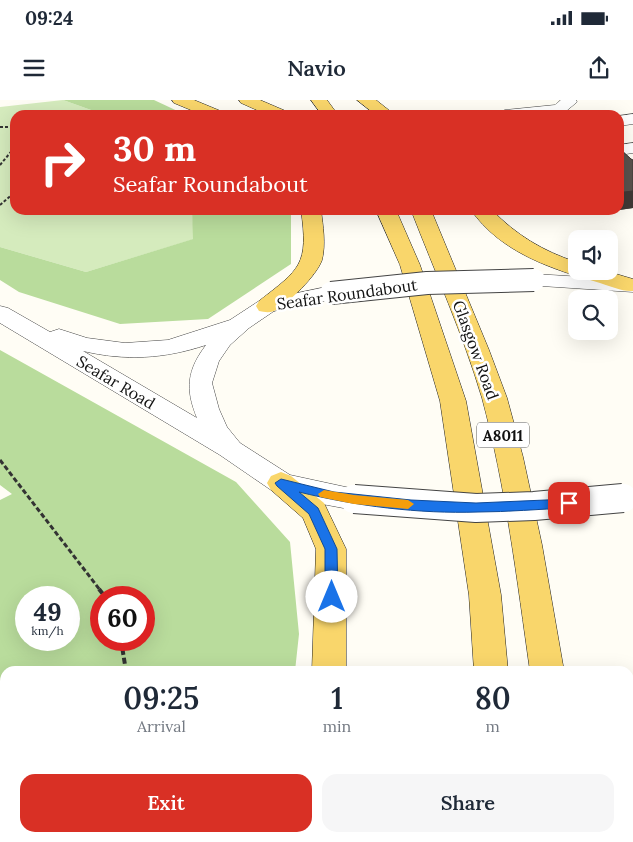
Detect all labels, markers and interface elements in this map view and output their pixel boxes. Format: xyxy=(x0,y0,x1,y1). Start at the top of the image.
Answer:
text: 09:24 xyxy=(25,6,73,30)
icon: menu xyxy=(20,54,48,82)
text: Navio xyxy=(287,54,346,82)
icon: share xyxy=(585,54,613,82)
text: 30 m xyxy=(113,126,196,171)
icon: right xyxy=(30,130,95,195)
text: Seafar Roundabout xyxy=(113,170,308,198)
map controls xyxy=(568,230,618,340)
button: sound xyxy=(568,230,618,280)
street label: Seafar Roundabout xyxy=(276,274,419,314)
button: search xyxy=(568,290,618,340)
street label: Glasgow Road xyxy=(449,298,503,403)
street label: Seafar Road xyxy=(73,351,159,413)
road number: A8011 xyxy=(477,422,529,448)
pin xyxy=(548,482,590,524)
icon: arrive xyxy=(555,489,583,517)
position arrow xyxy=(305,570,357,622)
speed limit sign: 60 xyxy=(90,586,155,651)
text: 49 xyxy=(33,596,62,628)
text: km/h xyxy=(31,623,64,638)
text: 09:25 xyxy=(123,679,199,717)
text: 1 xyxy=(331,679,343,717)
text: 80 xyxy=(475,679,511,717)
text: Arrival xyxy=(137,716,186,736)
text: min xyxy=(323,716,351,736)
text: m xyxy=(485,716,500,736)
button: Exit xyxy=(20,774,312,832)
button: Share xyxy=(322,774,614,832)

